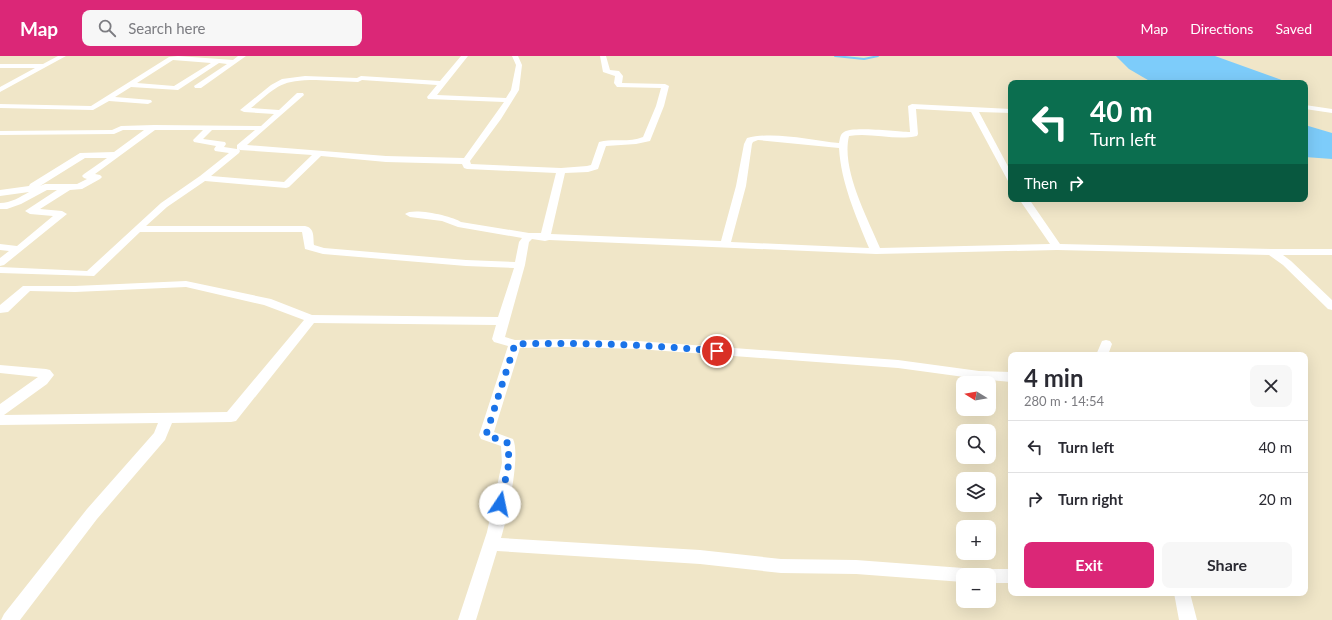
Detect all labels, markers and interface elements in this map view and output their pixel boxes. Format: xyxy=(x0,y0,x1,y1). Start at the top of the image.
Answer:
search box xyxy=(82,10,362,46)
text: Map xyxy=(20,17,58,40)
icon: search xyxy=(96,17,118,39)
text: Search here xyxy=(128,19,206,37)
text: Map xyxy=(1141,20,1168,37)
text: Directions xyxy=(1190,20,1253,37)
text: Saved xyxy=(1275,20,1312,37)
text: 40 m xyxy=(1090,94,1153,128)
icon: left xyxy=(1024,96,1076,148)
text: Turn left xyxy=(1090,128,1156,150)
icon: right xyxy=(1065,172,1087,194)
text: Then xyxy=(1024,174,1057,192)
pin xyxy=(700,334,734,368)
icon: arrive xyxy=(706,340,728,362)
text: 4 min xyxy=(1024,363,1084,392)
button: close xyxy=(1250,365,1292,407)
north arrow xyxy=(956,376,996,416)
map controls xyxy=(956,376,996,608)
text: 280 m · 14:54 xyxy=(1024,393,1104,409)
button: search xyxy=(956,424,996,464)
icon: left xyxy=(1024,436,1046,458)
text: Turn left xyxy=(1058,438,1114,456)
text: 40 m xyxy=(1258,438,1292,456)
button: layers xyxy=(956,472,996,512)
position arrow xyxy=(479,483,521,525)
icon: right xyxy=(1024,488,1046,510)
text: Turn right xyxy=(1058,490,1123,508)
text: 20 m xyxy=(1258,490,1292,508)
button: + xyxy=(956,520,996,560)
button: Exit xyxy=(1024,542,1154,588)
button: Share xyxy=(1162,542,1292,588)
button: − xyxy=(956,568,996,608)

